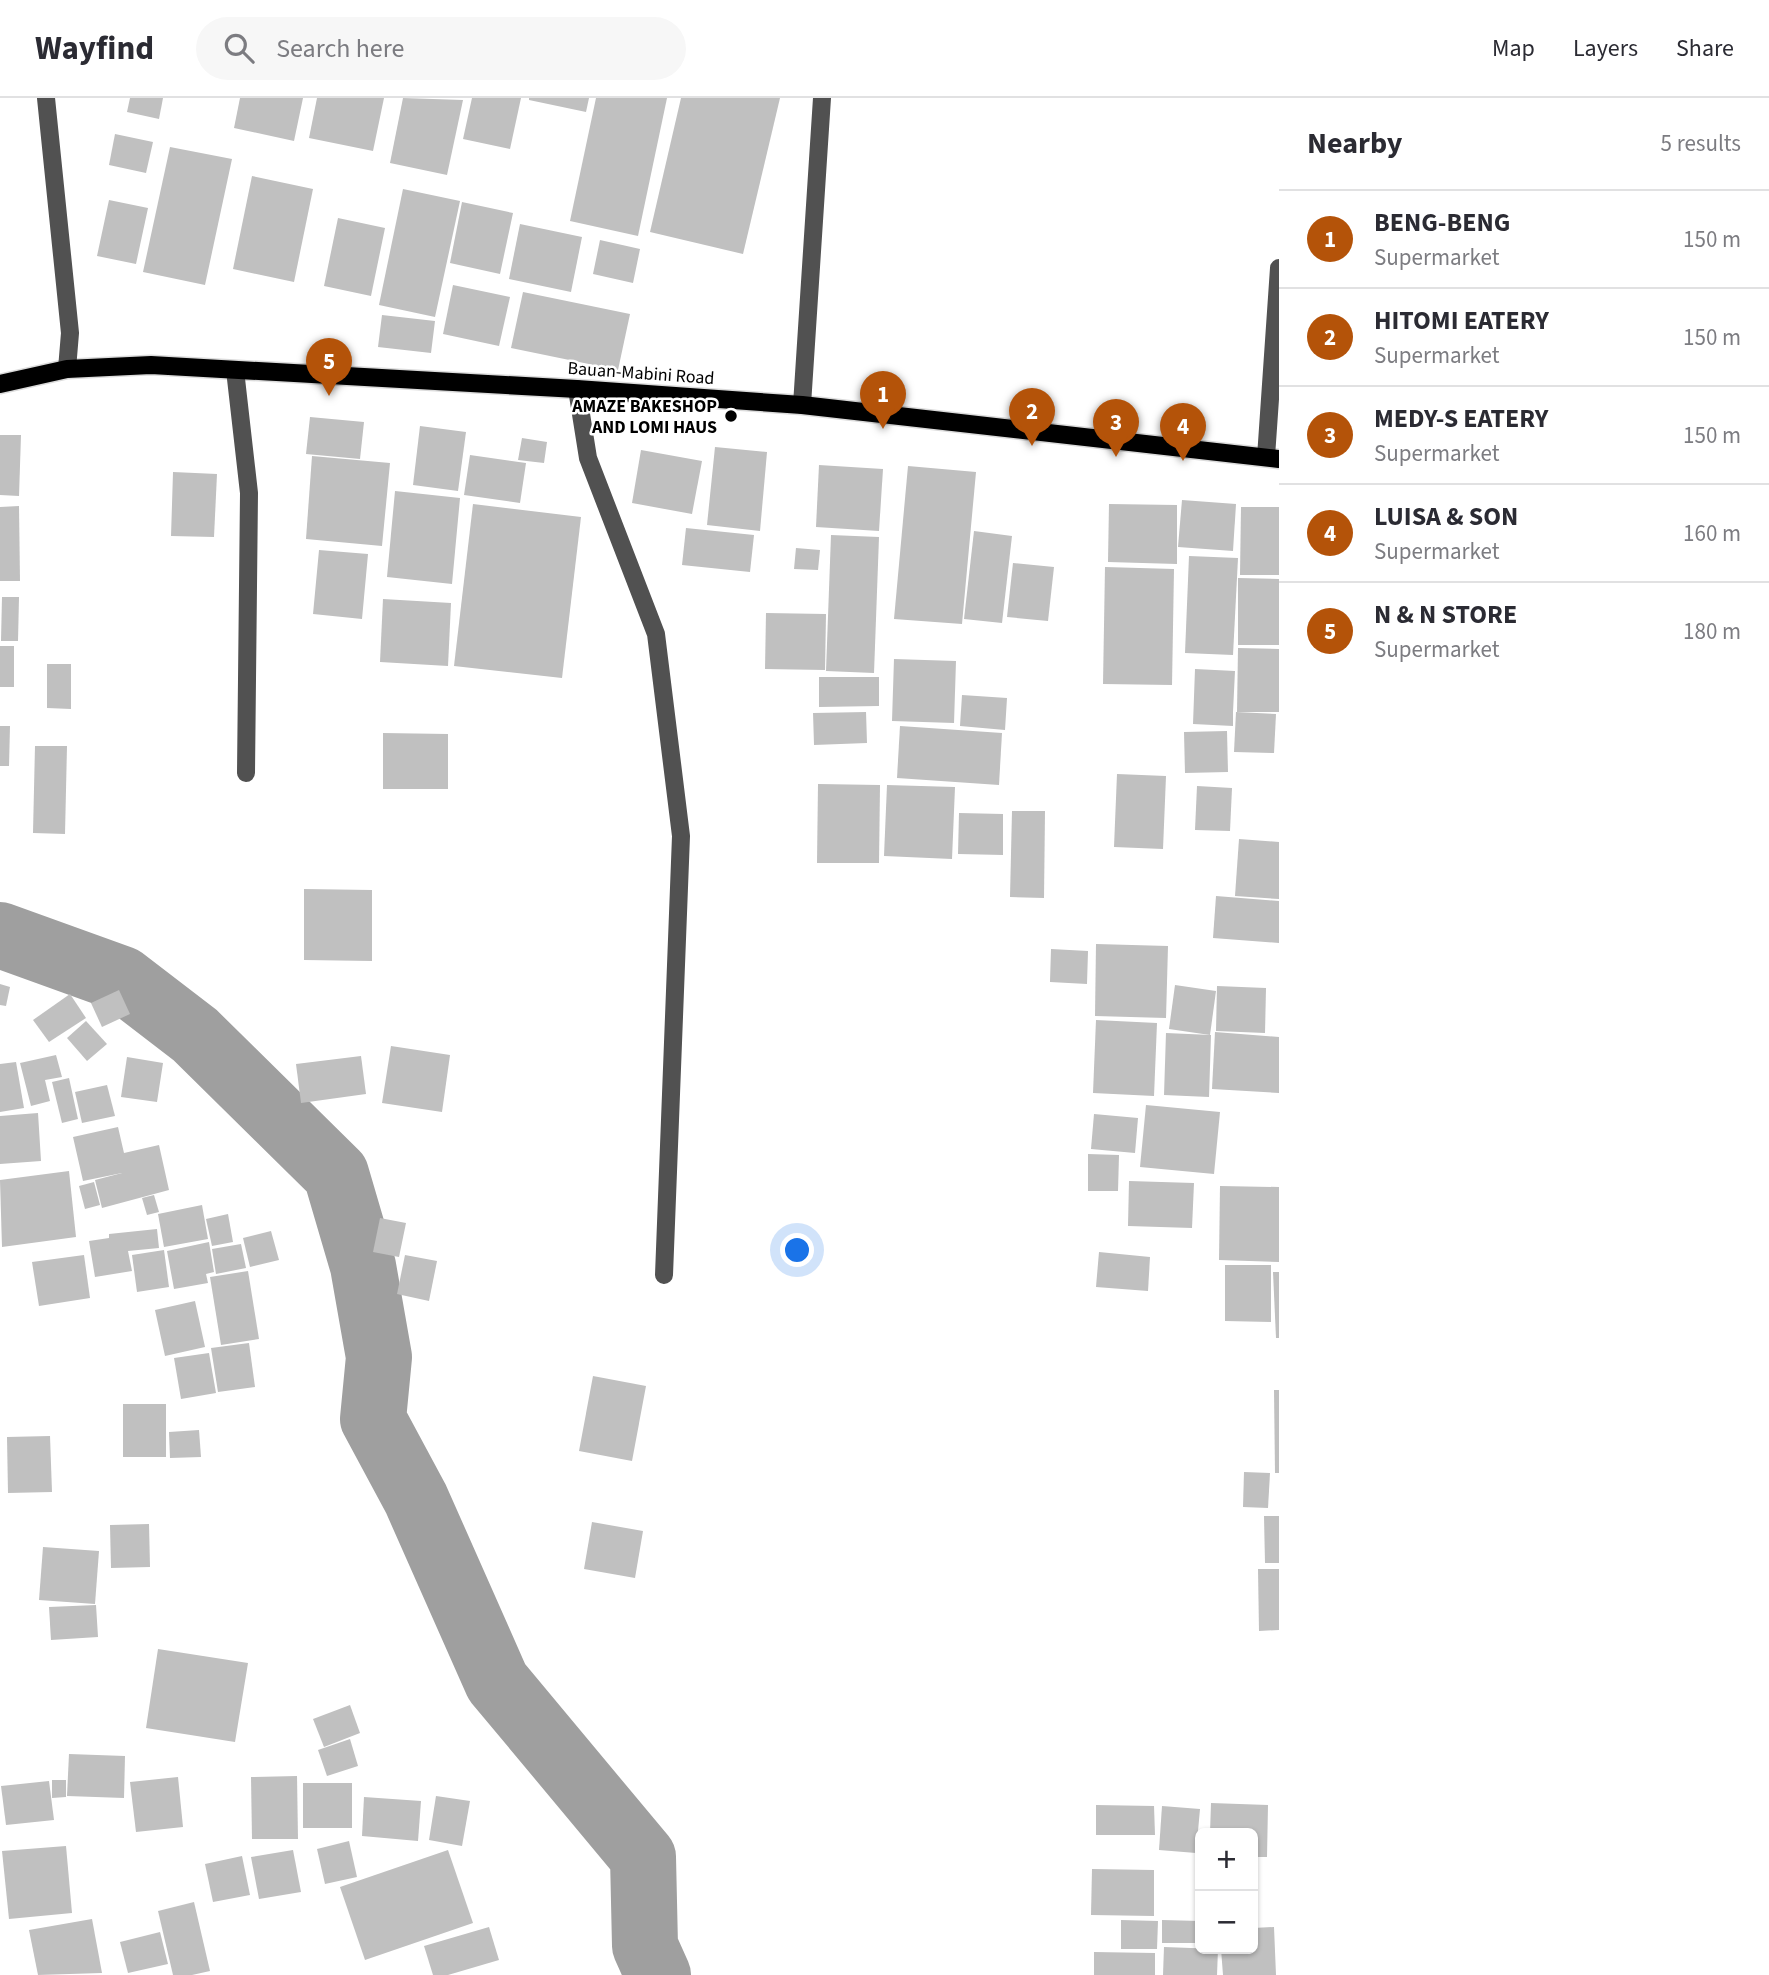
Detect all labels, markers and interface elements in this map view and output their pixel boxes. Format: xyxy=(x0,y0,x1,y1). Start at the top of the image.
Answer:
search box xyxy=(196,17,686,80)
text: Wayfind xyxy=(35,25,154,72)
icon: search xyxy=(220,29,258,67)
text: Search here xyxy=(276,30,404,67)
text: Map xyxy=(1492,31,1535,66)
text: Layers xyxy=(1573,31,1638,66)
text: Share xyxy=(1676,31,1734,66)
text: Nearby xyxy=(1307,122,1402,165)
text: 5 results xyxy=(1661,127,1741,160)
text: BENG-BENG xyxy=(1374,204,1510,241)
text: 1 xyxy=(1324,223,1336,256)
text: 150 m xyxy=(1683,223,1741,256)
text: Supermarket xyxy=(1374,241,1500,274)
text: HITOMI EATERY xyxy=(1374,302,1549,339)
text: 2 xyxy=(1324,321,1336,354)
text: 150 m xyxy=(1683,321,1741,354)
pin: 5 xyxy=(306,338,352,396)
text: Supermarket xyxy=(1374,339,1500,372)
street label: Bauan-Mabini Road xyxy=(567,356,715,391)
pin: 1 xyxy=(860,371,906,429)
pin: 2 xyxy=(1009,388,1055,446)
place label: AMAZE BAKESHOP AND LOMI HAUS xyxy=(571,394,717,440)
pin: 3 xyxy=(1093,399,1139,457)
text: MEDY-S EATERY xyxy=(1374,400,1548,437)
pin: 4 xyxy=(1160,403,1206,461)
marker: AMAZE BAKESHOP AND LOMI HAUS xyxy=(723,408,739,424)
text: 3 xyxy=(1324,419,1336,452)
text: 150 m xyxy=(1683,419,1741,452)
text: Supermarket xyxy=(1374,437,1500,470)
text: LUISA & SON xyxy=(1374,498,1518,535)
text: 4 xyxy=(1324,517,1336,550)
text: 160 m xyxy=(1683,517,1741,550)
text: Supermarket xyxy=(1374,535,1500,568)
text: N & N STORE xyxy=(1374,596,1517,633)
text: 5 xyxy=(1324,615,1336,648)
text: 180 m xyxy=(1683,615,1741,648)
text: Supermarket xyxy=(1374,633,1500,666)
your location xyxy=(780,1233,814,1267)
map controls xyxy=(1195,1828,1258,1954)
button: + xyxy=(1195,1828,1258,1891)
button: − xyxy=(1195,1891,1258,1954)

